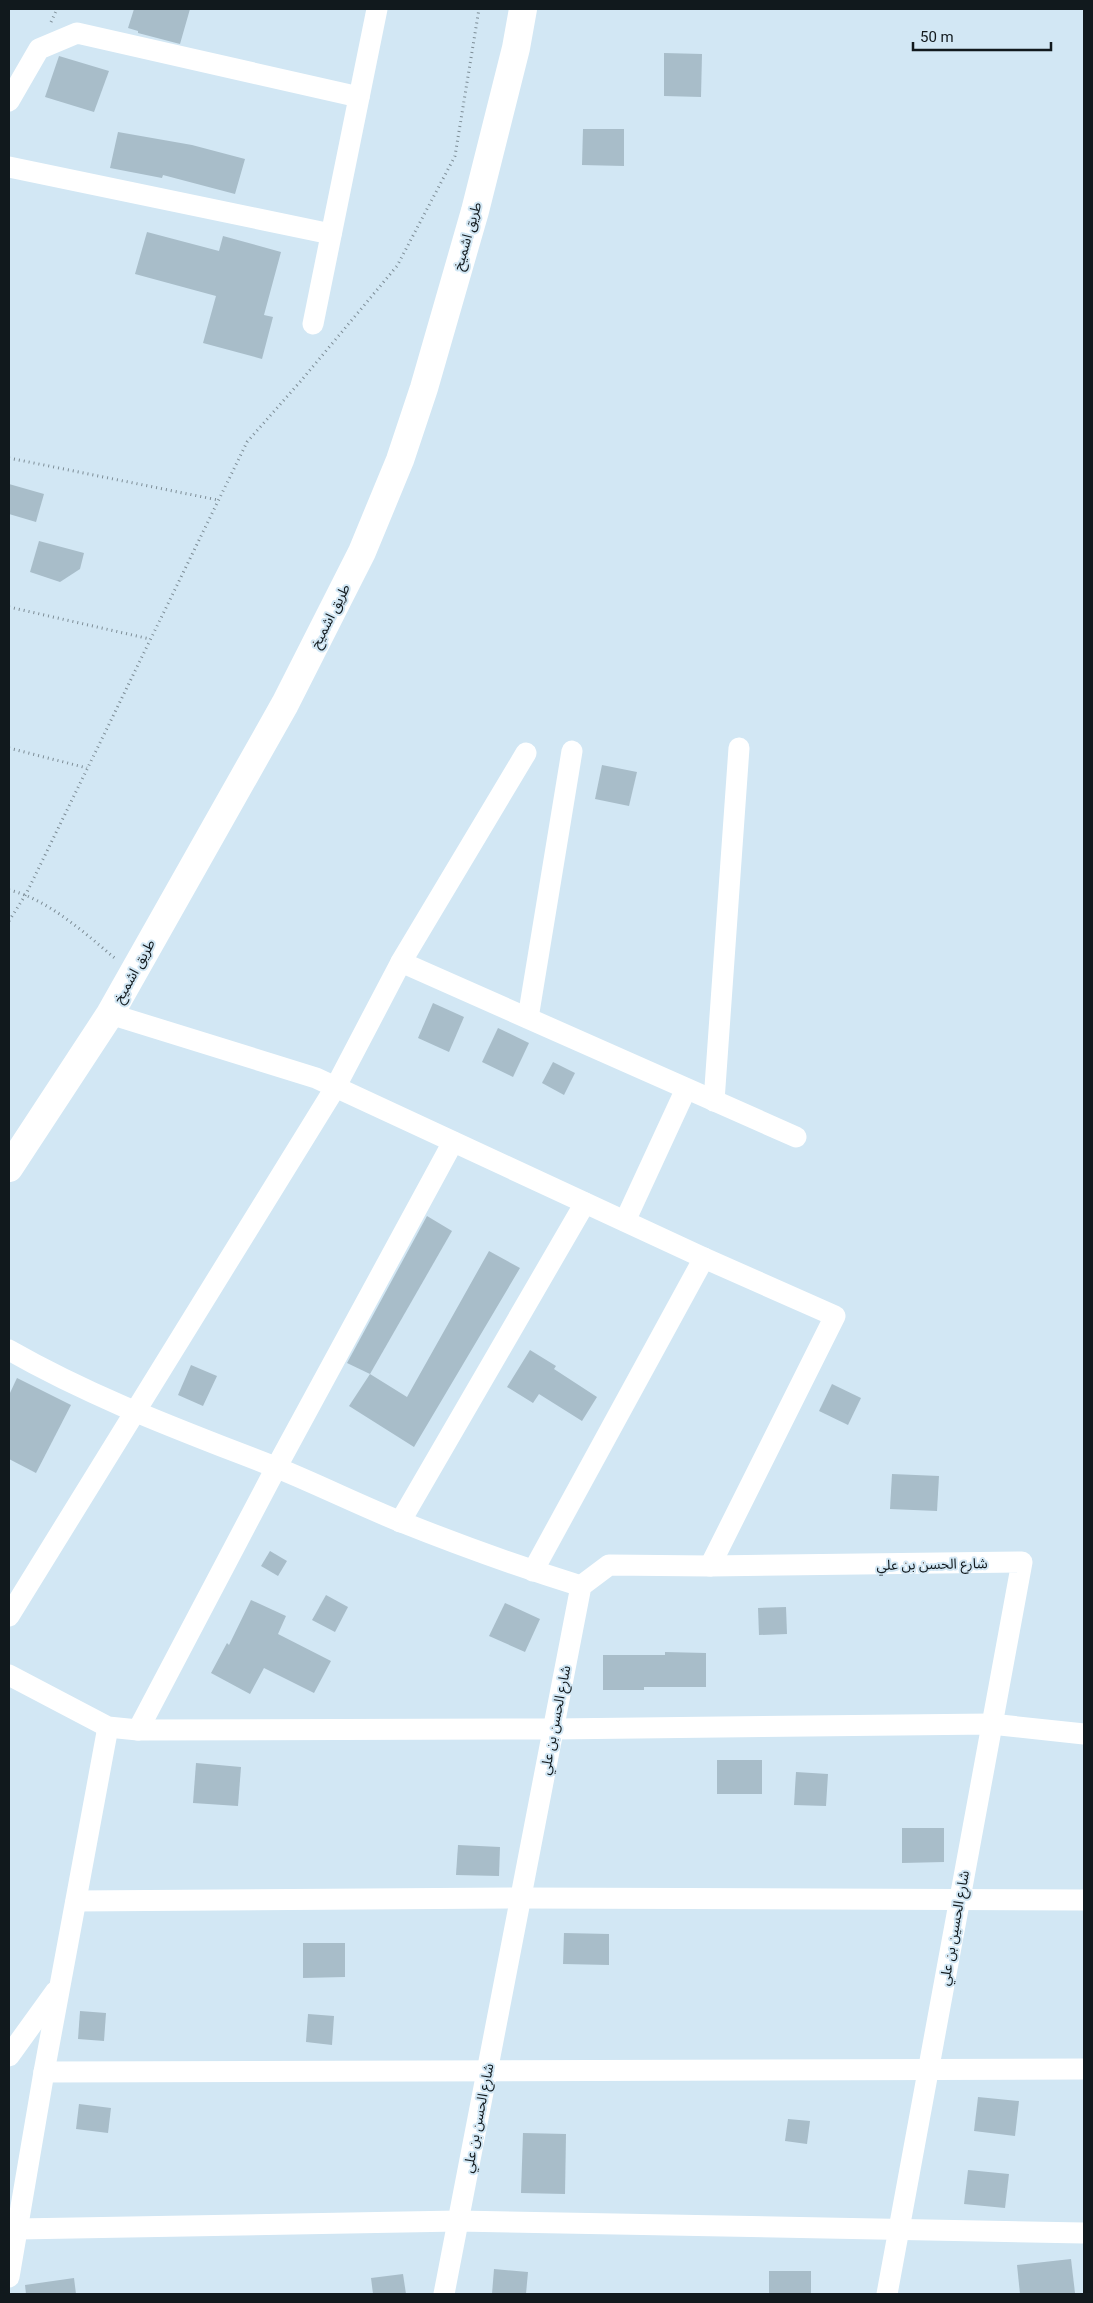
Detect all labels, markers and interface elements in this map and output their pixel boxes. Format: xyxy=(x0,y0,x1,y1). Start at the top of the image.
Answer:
scale bar xyxy=(913,20,1050,52)
text: 50 m xyxy=(920,28,954,46)
street label: طريق اشميخ xyxy=(450,200,487,273)
street label: طريق اشميخ xyxy=(307,581,356,652)
street label: طريق اشميخ xyxy=(110,936,161,1007)
street label: شارع الحسن بن علي xyxy=(876,1555,988,1576)
street label: شارع الحسن بن علي xyxy=(537,1664,577,1777)
street label: شارع الحسين بن علي xyxy=(936,1869,975,1987)
street label: شارع الحسن بن علي xyxy=(460,2062,500,2175)

